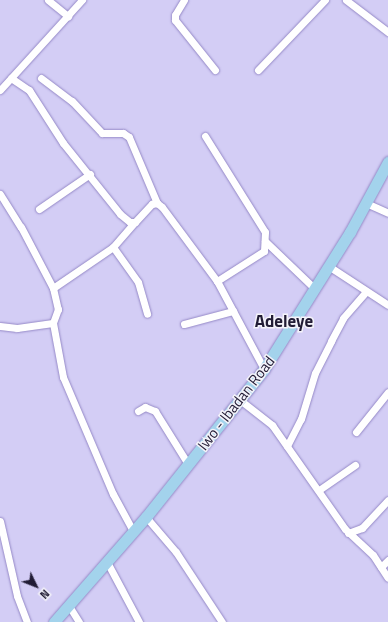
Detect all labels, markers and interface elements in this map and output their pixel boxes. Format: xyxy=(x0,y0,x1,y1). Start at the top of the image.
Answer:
district label: Adeleye xyxy=(255,312,313,332)
street label: Iwo - Ibadan Road xyxy=(194,352,278,454)
north arrow xyxy=(16,566,56,606)
text: N xyxy=(36,586,53,602)

